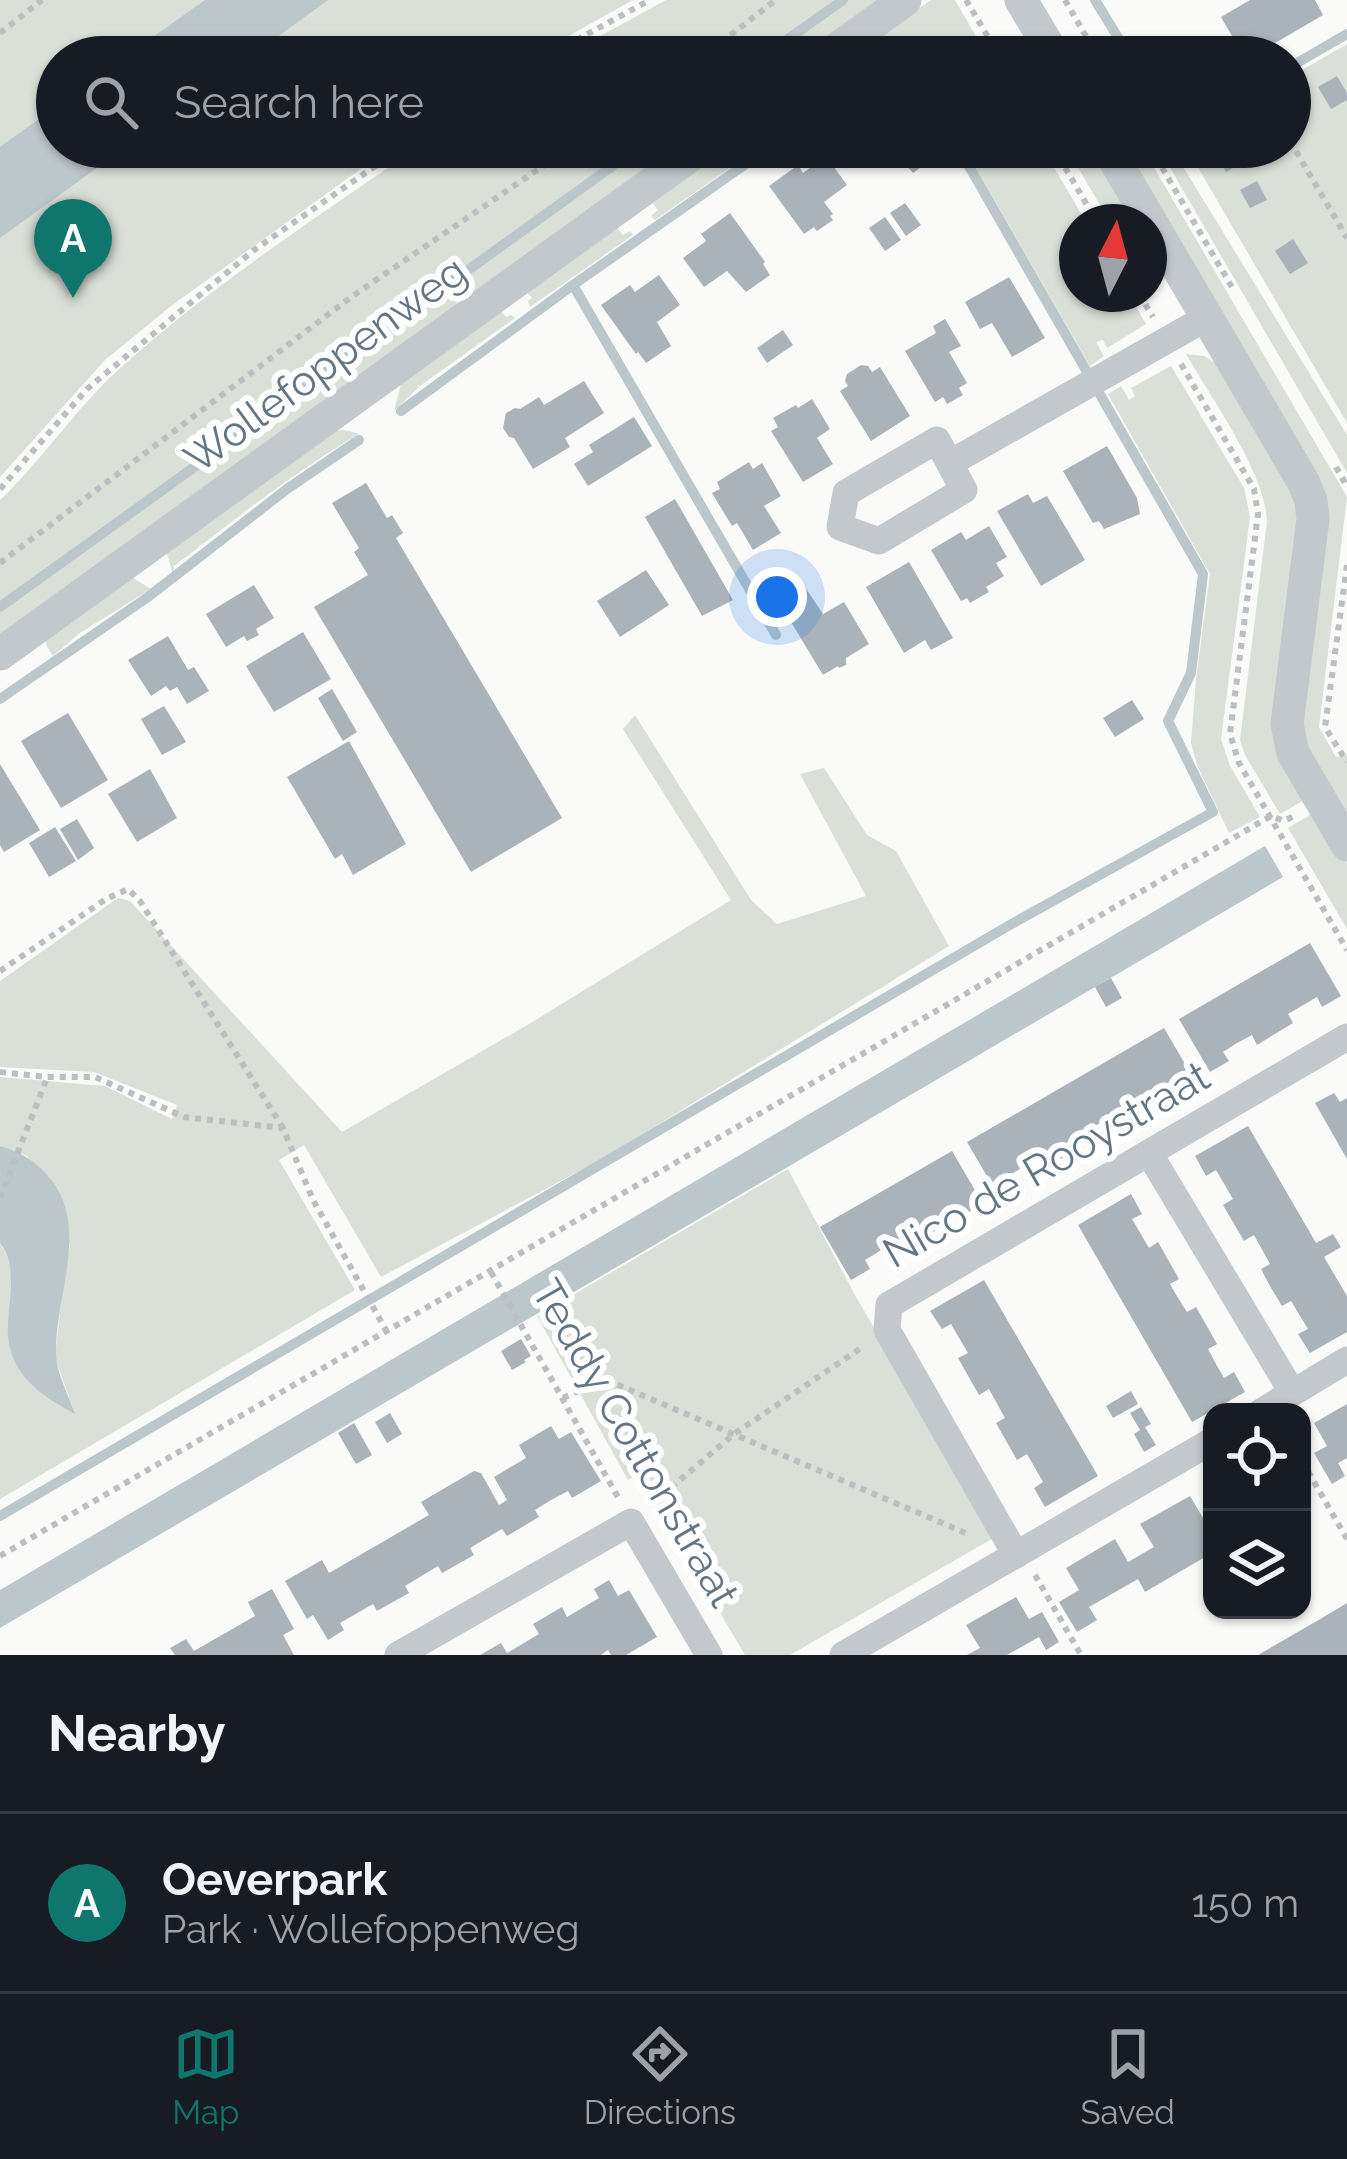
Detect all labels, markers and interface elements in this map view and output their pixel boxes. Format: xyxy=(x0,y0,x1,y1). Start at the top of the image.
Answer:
search box xyxy=(36,36,1311,168)
icon: search xyxy=(78,69,144,135)
text: Search here xyxy=(174,76,424,129)
pin: A xyxy=(34,199,112,298)
north arrow xyxy=(1059,204,1167,312)
street label: Wollefoppenweg xyxy=(175,246,476,483)
your location xyxy=(747,567,807,627)
street label: Nico de Rooystraat xyxy=(874,1051,1218,1278)
street label: Teddy Cottonstraat xyxy=(522,1271,749,1616)
map controls xyxy=(1203,1403,1311,1619)
button: locate xyxy=(1203,1403,1311,1511)
button: layers xyxy=(1203,1511,1311,1619)
text: Nearby xyxy=(48,1703,225,1763)
text: Oeverpark xyxy=(162,1853,387,1906)
text: A xyxy=(74,1880,100,1926)
text: 150 m xyxy=(1191,1880,1299,1926)
text: Park · Wollefoppenweg xyxy=(162,1906,580,1952)
tab: Map xyxy=(172,2021,239,2132)
tab: Directions xyxy=(584,2021,736,2132)
tab: Saved xyxy=(1080,2021,1175,2132)

